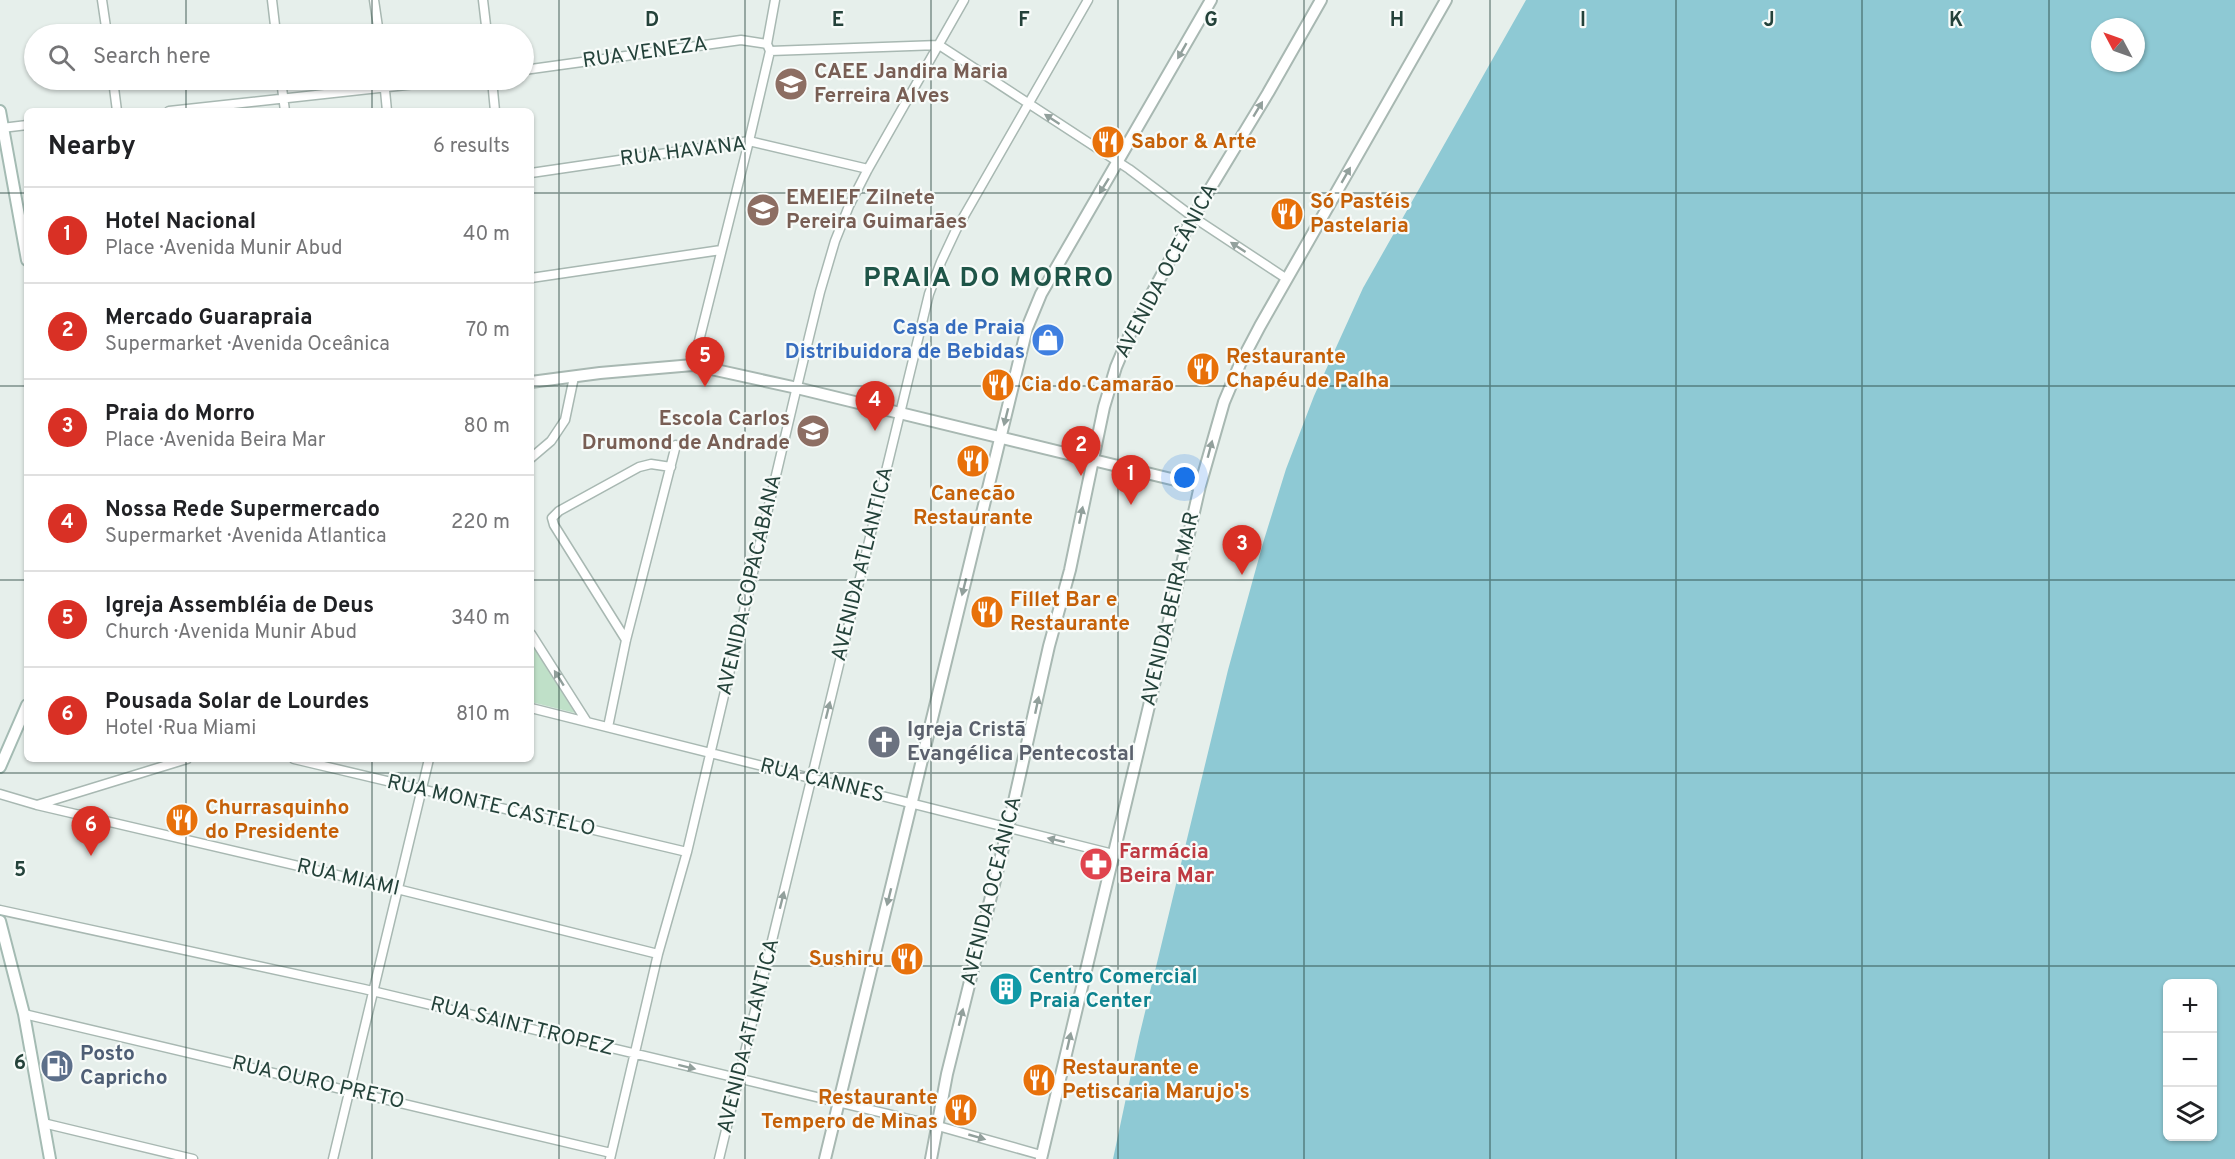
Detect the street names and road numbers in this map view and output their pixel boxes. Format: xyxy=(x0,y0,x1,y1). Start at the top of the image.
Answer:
street label: RUA VENEZA xyxy=(581,31,709,75)
street label: RUA HAVANA xyxy=(618,131,748,173)
street label: AVENIDA OCEÂNICA xyxy=(1109,179,1224,363)
street label: AVENIDA ATLANTICA xyxy=(826,464,900,664)
street label: AVENIDA COPACABANA xyxy=(711,472,789,698)
street label: AVENIDA BEIRA MAR xyxy=(1136,509,1206,709)
street label: RUA CANNES xyxy=(757,753,887,809)
street label: RUA MONTE CASTELO xyxy=(384,769,598,843)
street label: AVENIDA OCEÂNICA xyxy=(954,793,1029,988)
street label: RUA MIAMI xyxy=(294,853,402,903)
street label: AVENIDA ATLANTICA xyxy=(712,936,786,1136)
street label: RUA SAINT TROPEZ xyxy=(427,991,617,1063)
street label: RUA OURO PRETO xyxy=(229,1050,407,1116)

